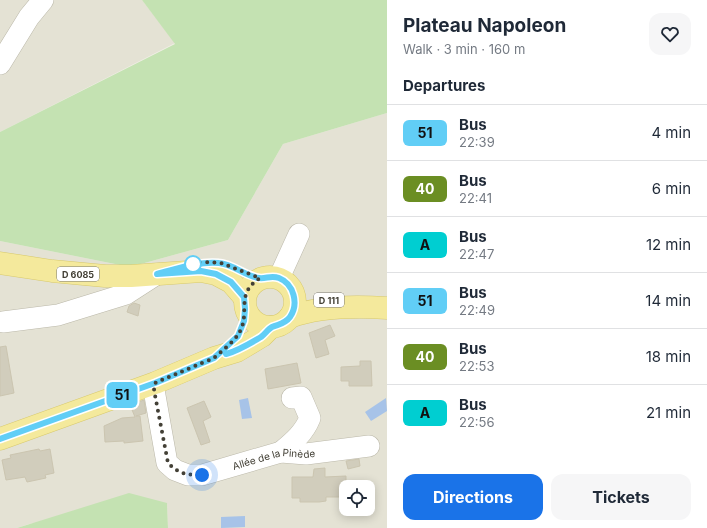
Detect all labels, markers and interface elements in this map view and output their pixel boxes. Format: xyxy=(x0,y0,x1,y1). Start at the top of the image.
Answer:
button: heart xyxy=(649,13,691,55)
text: Plateau Napoleon xyxy=(403,14,566,37)
text: Walk · 3 min · 160 m xyxy=(403,41,525,57)
text: Departures xyxy=(403,76,485,95)
text: Bus xyxy=(459,115,487,134)
text: 4 min xyxy=(651,123,691,142)
text: 51 xyxy=(418,124,432,141)
text: 22:39 xyxy=(459,134,495,150)
text: Bus xyxy=(459,171,487,190)
text: 6 min xyxy=(652,179,691,198)
text: 40 xyxy=(416,180,434,197)
text: 22:41 xyxy=(459,190,492,206)
text: Bus xyxy=(459,227,487,246)
text: 12 min xyxy=(646,235,691,254)
text: A xyxy=(420,236,430,253)
text: 22:47 xyxy=(459,246,494,262)
unlabelled marker xyxy=(184,255,202,273)
road number: D 6085 xyxy=(57,267,99,281)
text: Bus xyxy=(459,283,487,302)
text: 14 min xyxy=(645,291,691,310)
text: 51 xyxy=(418,292,432,309)
road number: D 111 xyxy=(314,293,344,307)
text: 22:49 xyxy=(459,302,495,318)
text: Bus xyxy=(459,339,487,358)
text: 18 min xyxy=(646,347,691,366)
text: 40 xyxy=(416,348,434,365)
text: 22:53 xyxy=(459,358,495,374)
line badge: 51 xyxy=(104,382,140,408)
text: 51 xyxy=(115,386,129,403)
text: Bus xyxy=(459,395,487,414)
text: 21 min xyxy=(646,403,691,422)
text: A xyxy=(420,404,430,421)
text: 22:56 xyxy=(459,414,495,430)
street label: Allée de la Pinède xyxy=(231,446,316,472)
your location xyxy=(192,465,212,485)
button: Directions xyxy=(403,474,543,520)
button: Tickets xyxy=(551,474,691,520)
map controls xyxy=(339,480,375,516)
button: locate xyxy=(339,480,375,516)

